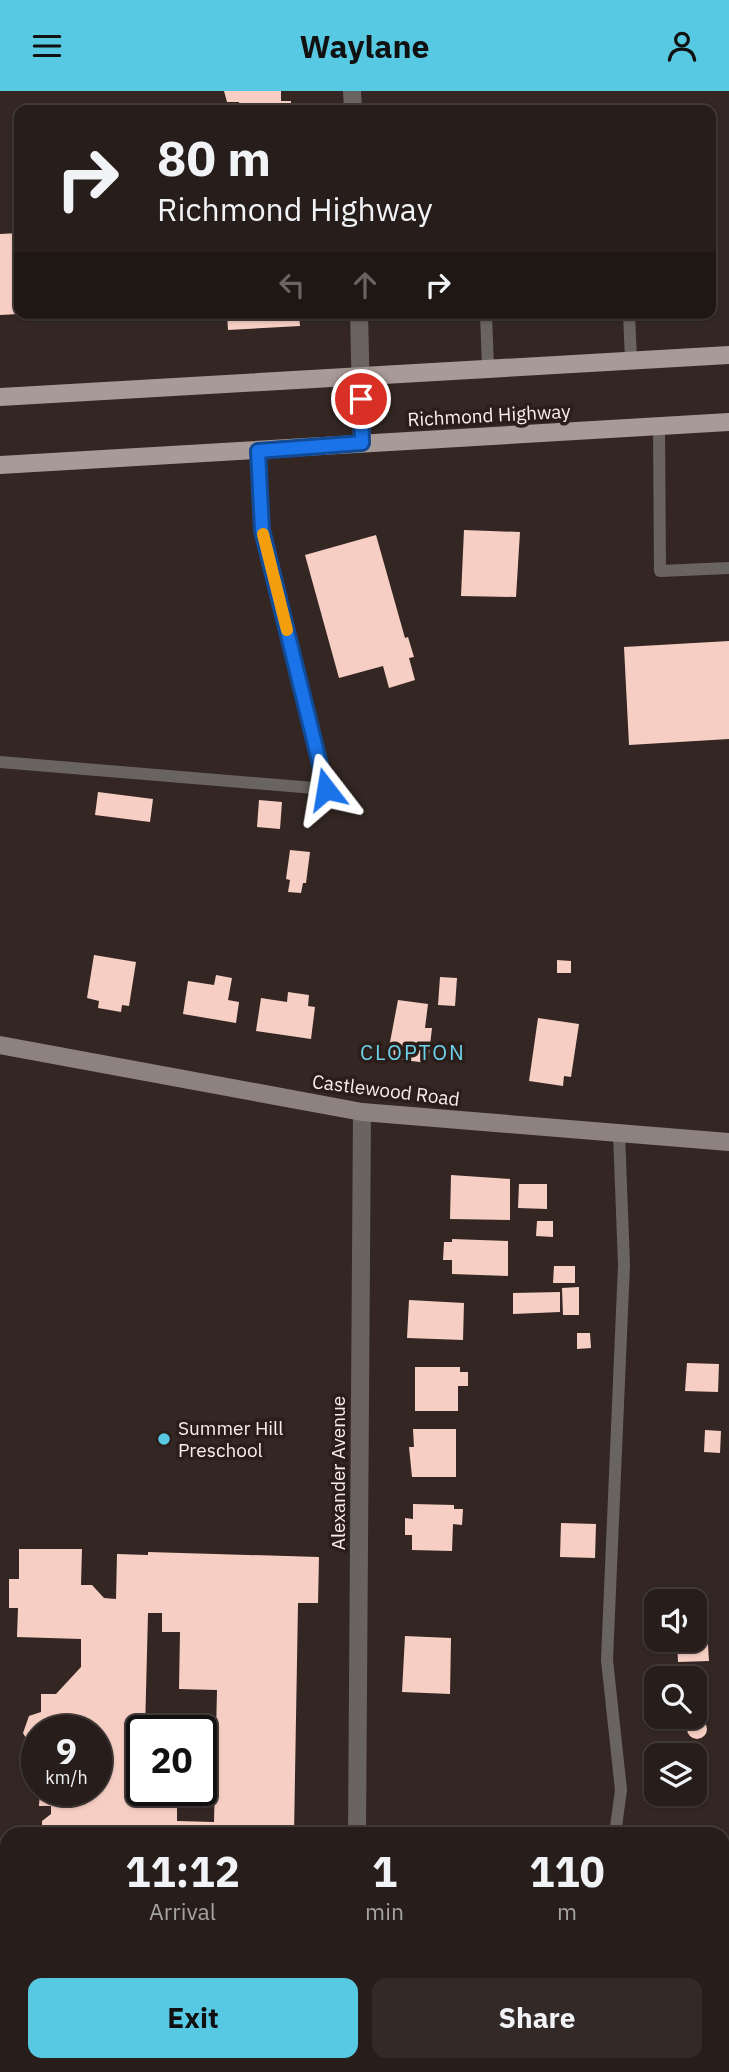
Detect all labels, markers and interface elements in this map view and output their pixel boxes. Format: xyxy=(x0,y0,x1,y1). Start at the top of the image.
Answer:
text: Waylane xyxy=(299,25,430,67)
icon: menu xyxy=(28,27,66,65)
icon: person xyxy=(663,27,701,65)
text: 80 m xyxy=(157,126,271,189)
icon: right xyxy=(42,133,133,224)
text: Richmond Highway xyxy=(157,188,433,230)
icon: left xyxy=(273,266,311,304)
icon: ahead xyxy=(346,266,384,304)
icon: right xyxy=(419,266,457,304)
pin xyxy=(331,369,391,429)
icon: arrive xyxy=(342,380,380,418)
street label: Richmond Highway xyxy=(407,399,572,431)
position arrow xyxy=(289,752,363,826)
district label: CLOPTON xyxy=(360,1038,466,1066)
street label: Castlewood Road xyxy=(311,1069,461,1111)
street label: Alexander Avenue xyxy=(326,1396,350,1550)
place label: Summer Hill Preschool xyxy=(178,1416,283,1462)
marker: Summer Hill Preschool xyxy=(156,1431,172,1447)
map controls xyxy=(644,1589,707,1806)
button: sound xyxy=(644,1589,707,1652)
button: search xyxy=(644,1666,707,1729)
speed limit sign: 20 xyxy=(126,1715,217,1806)
text: 9 xyxy=(56,1728,77,1774)
button: layers xyxy=(644,1743,707,1806)
text: km/h xyxy=(45,1766,88,1789)
text: 11:12 xyxy=(125,1844,240,1899)
text: 1 xyxy=(372,1844,397,1899)
text: 110 xyxy=(529,1844,605,1899)
text: Arrival xyxy=(149,1896,216,1926)
text: min xyxy=(365,1896,404,1926)
text: m xyxy=(557,1896,577,1926)
button: Exit xyxy=(28,1978,358,2058)
button: Share xyxy=(372,1978,702,2058)

